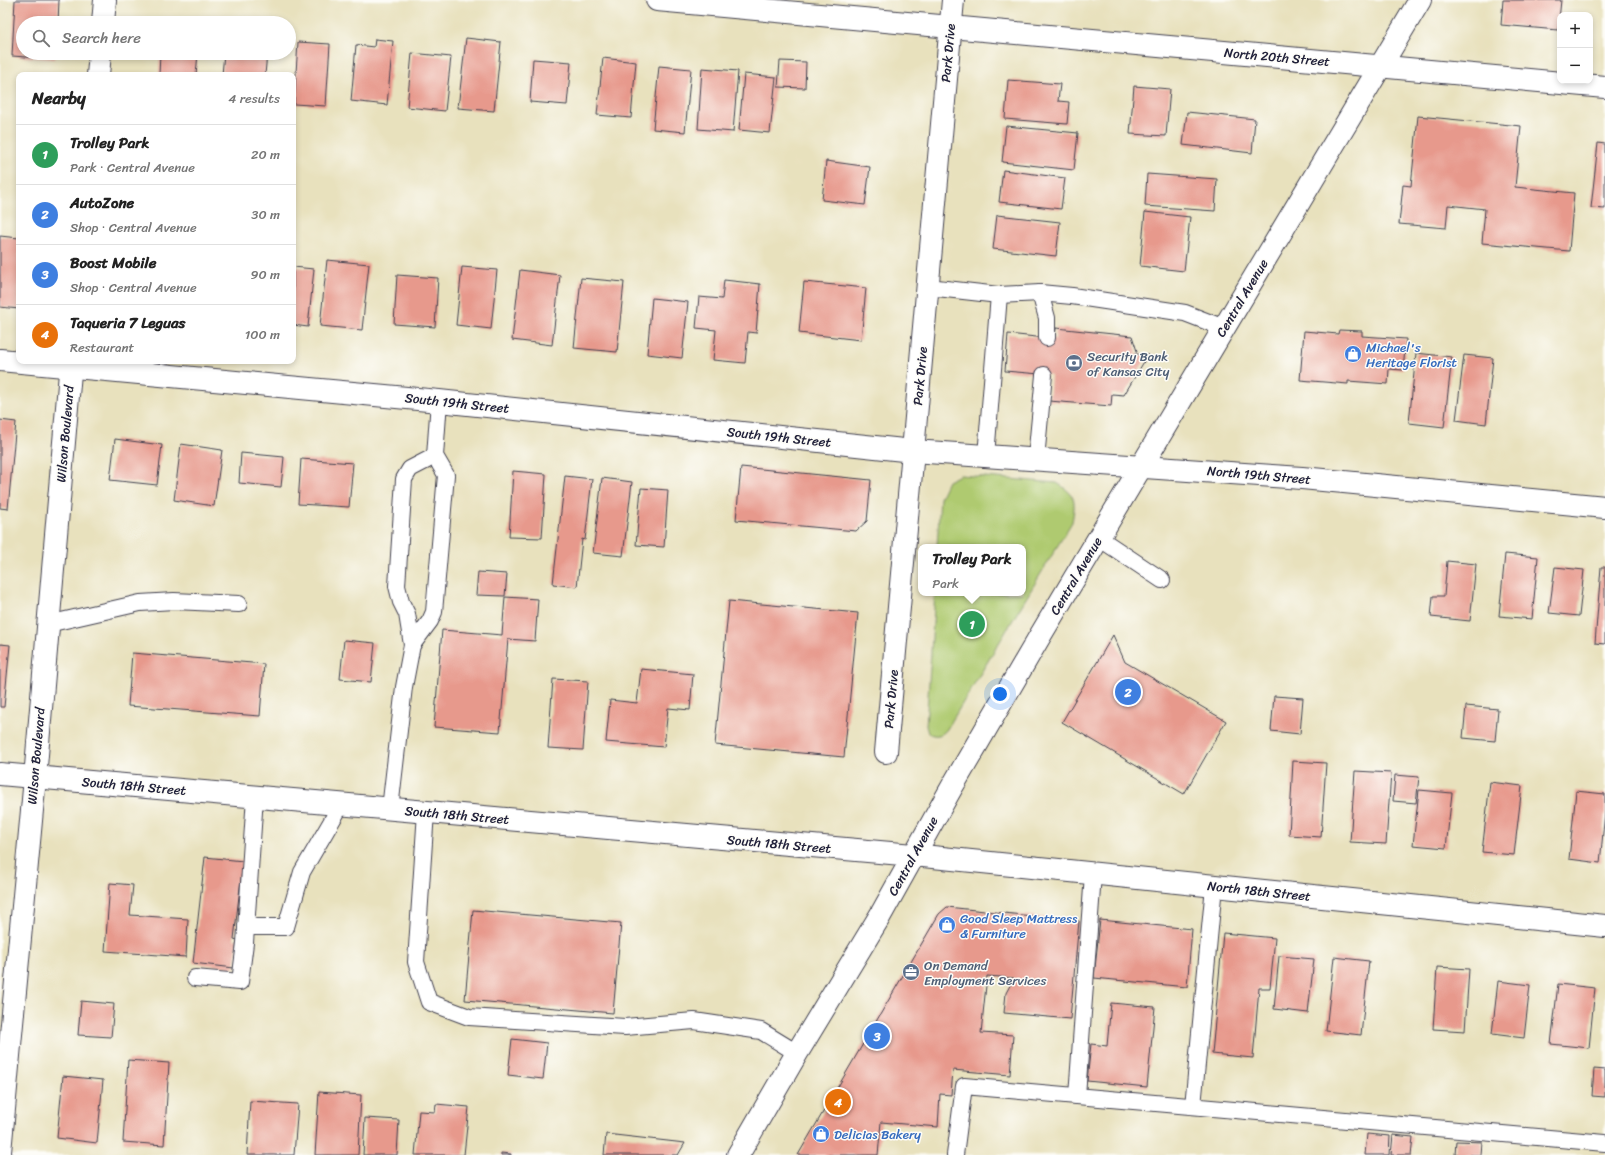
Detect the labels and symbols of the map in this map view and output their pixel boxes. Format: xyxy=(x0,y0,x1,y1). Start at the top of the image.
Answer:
street label: Park Drive xyxy=(934,23,962,83)
street label: North 20th Street xyxy=(1223,41,1331,73)
street label: Central Avenue xyxy=(1209,254,1275,342)
place label: Michael's Heritage Florist xyxy=(1366,336,1457,374)
shop icon: Michael's Heritage Florist xyxy=(1343,344,1363,364)
place label: Security Bank of Kansas City xyxy=(1087,345,1170,383)
street label: Park Drive xyxy=(906,346,934,406)
bank icon: Security Bank of Kansas City xyxy=(1064,353,1084,373)
street label: Wilson Boulevard xyxy=(49,384,81,483)
street label: South 19th Street xyxy=(404,386,511,420)
street label: South 19th Street xyxy=(726,420,833,454)
street label: North 19th Street xyxy=(1206,459,1312,491)
street label: Central Avenue xyxy=(1043,532,1109,620)
pin: 1 xyxy=(959,609,985,639)
street label: Park Drive xyxy=(877,669,905,729)
pin: 2 xyxy=(1115,677,1141,707)
your location xyxy=(990,684,1010,704)
street label: Wilson Boulevard xyxy=(20,706,52,805)
street label: South 18th Street xyxy=(81,770,187,802)
street label: South 18th Street xyxy=(404,799,510,831)
street label: Central Avenue xyxy=(882,812,945,900)
street label: South 18th Street xyxy=(726,828,832,860)
street label: North 18th Street xyxy=(1206,874,1312,908)
place label: Good Sleep Mattress & Furniture xyxy=(960,907,1078,945)
shop icon: Good Sleep Mattress & Furniture xyxy=(937,915,957,935)
place label: On Demand Employment Services xyxy=(924,954,1046,992)
office icon: On Demand Employment Services xyxy=(901,962,921,982)
pin: 3 xyxy=(864,1021,890,1051)
pin: 4 xyxy=(825,1087,851,1117)
place label: Delicias Bakery xyxy=(834,1123,921,1146)
shop icon: Delicias Bakery xyxy=(811,1124,831,1144)

